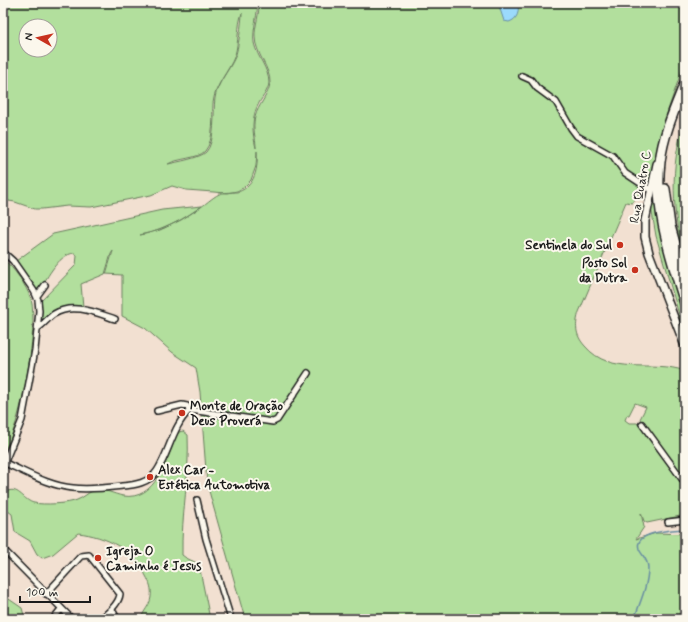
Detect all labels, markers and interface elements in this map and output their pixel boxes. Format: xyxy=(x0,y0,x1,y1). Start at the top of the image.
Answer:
north arrow xyxy=(18,18,58,58)
text: N xyxy=(22,32,37,41)
street label: Rua Quatro C xyxy=(626,149,656,225)
place label: Sentinela do Sul xyxy=(525,237,613,254)
marker: Sentinela do Sul xyxy=(615,240,625,250)
place label: Posto Sol da Dutra xyxy=(579,255,628,287)
marker: Posto Sol da Dutra xyxy=(630,265,640,275)
place label: Monte de Oração Deus Proverá xyxy=(190,398,283,430)
marker: Monte de Oração Deus Proverá xyxy=(177,408,187,418)
place label: Alex Car - Estética Automotiva xyxy=(158,462,271,494)
marker: Alex Car - Estética Automotiva xyxy=(145,472,155,482)
place label: Igreja O Caminho é Jesus xyxy=(106,543,201,575)
marker: Igreja O Caminho é Jesus xyxy=(93,553,103,563)
scale bar xyxy=(20,578,90,604)
text: 100 m xyxy=(26,585,58,601)

